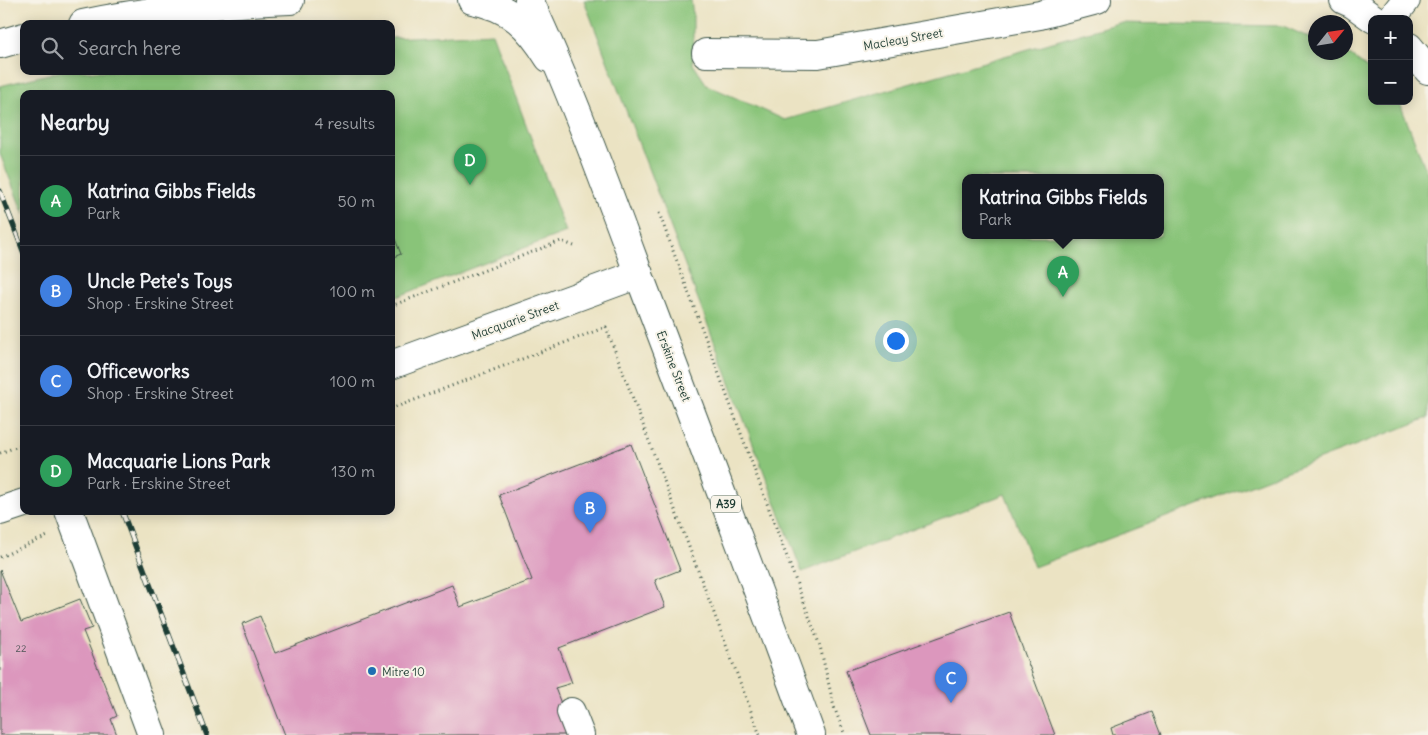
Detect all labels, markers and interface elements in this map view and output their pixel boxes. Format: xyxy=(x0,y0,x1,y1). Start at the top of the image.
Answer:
north arrow xyxy=(1308,15,1353,60)
map controls xyxy=(1368,15,1413,105)
button: + xyxy=(1368,15,1413,60)
search box xyxy=(20,20,395,75)
street label: Macleay Street xyxy=(862,25,944,53)
icon: search xyxy=(38,34,66,62)
text: Search here xyxy=(78,36,181,60)
button: − xyxy=(1368,60,1413,105)
text: Nearby xyxy=(40,109,110,136)
text: 4 results xyxy=(314,113,375,133)
pin: D xyxy=(454,144,486,185)
popup xyxy=(962,174,1164,239)
text: Katrina Gibbs Fields xyxy=(87,179,256,203)
text: Katrina Gibbs Fields xyxy=(979,185,1147,209)
text: A xyxy=(51,191,61,211)
text: 50 m xyxy=(337,191,375,211)
text: Park xyxy=(87,203,120,223)
text: Park xyxy=(979,209,1012,229)
pin: A xyxy=(1047,256,1079,297)
text: Uncle Pete's Toys xyxy=(87,269,232,293)
text: B xyxy=(51,281,61,301)
text: 100 m xyxy=(330,281,375,301)
text: Shop · Erskine Street xyxy=(87,293,234,313)
street label: Macquarie Street xyxy=(469,297,561,343)
your location xyxy=(883,328,909,354)
street label: Erskine Street xyxy=(654,329,694,403)
text: Officeworks xyxy=(87,359,190,383)
text: C xyxy=(51,371,61,391)
text: 100 m xyxy=(330,371,375,391)
text: Shop · Erskine Street xyxy=(87,383,234,403)
text: Macquarie Lions Park xyxy=(87,449,270,473)
text: D xyxy=(50,461,62,481)
text: 130 m xyxy=(331,461,375,481)
text: Park · Erskine Street xyxy=(87,473,231,493)
pin: B xyxy=(574,492,606,533)
road number: A39 xyxy=(711,496,741,512)
house number: 22 xyxy=(16,642,27,655)
pin: C xyxy=(935,662,967,703)
place label: Mitre 10 xyxy=(382,664,425,679)
marker: Mitre 10 xyxy=(366,665,378,677)

